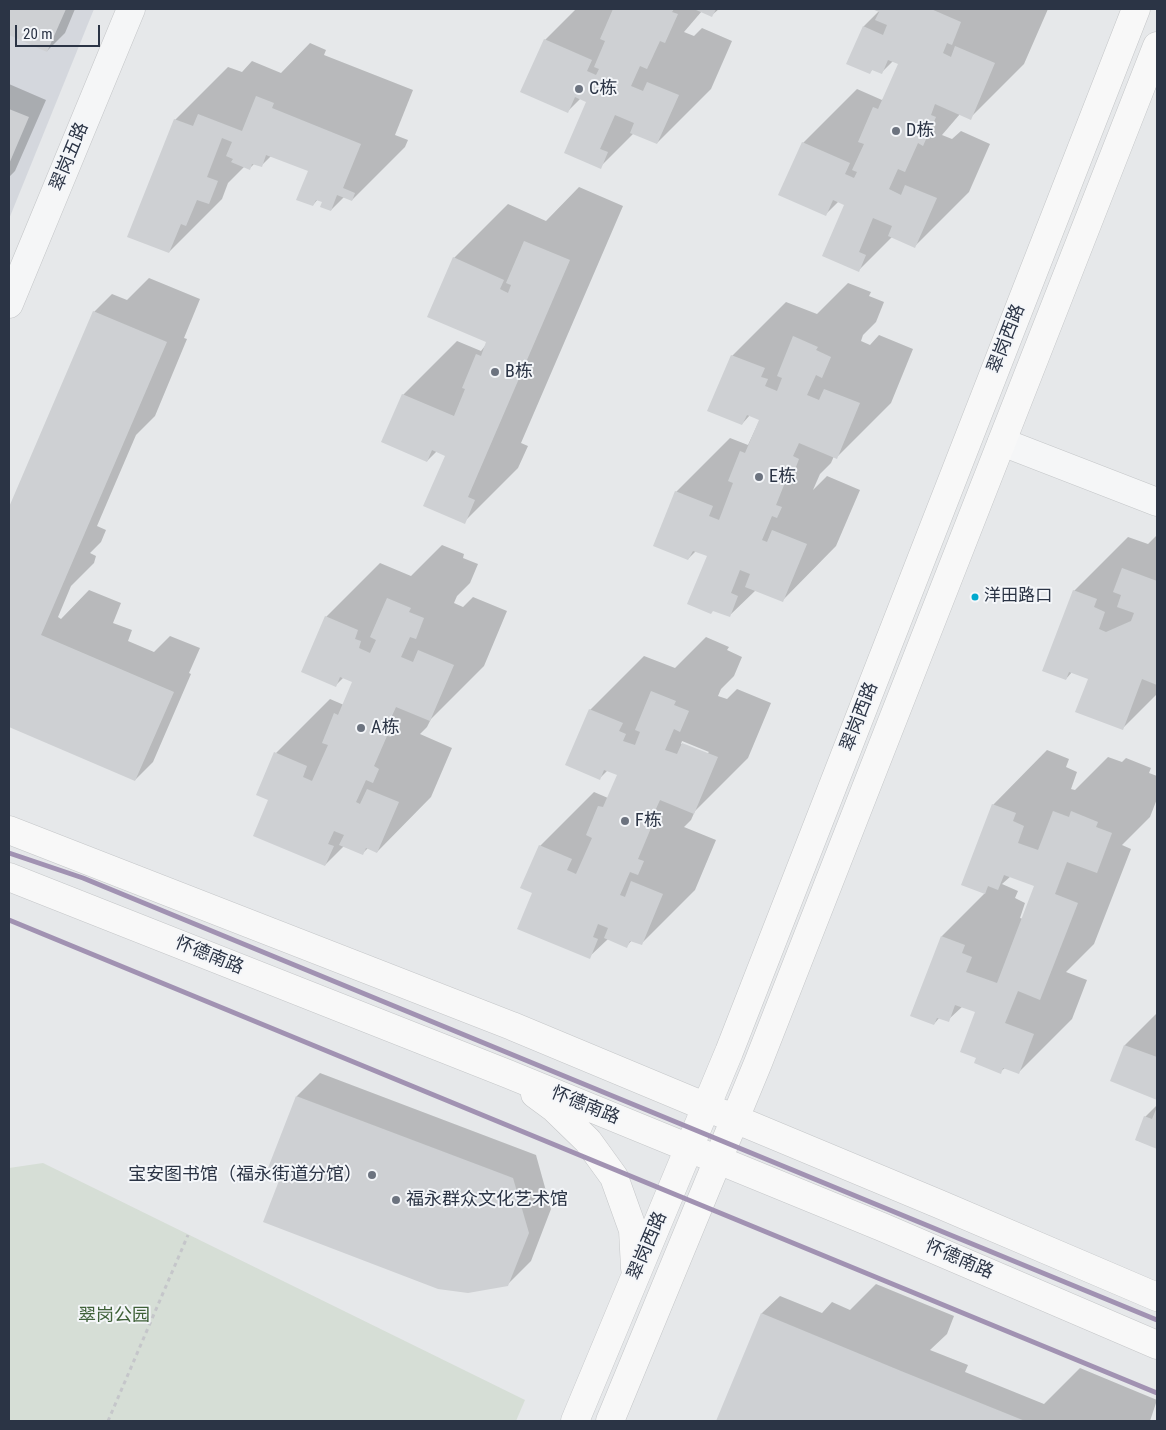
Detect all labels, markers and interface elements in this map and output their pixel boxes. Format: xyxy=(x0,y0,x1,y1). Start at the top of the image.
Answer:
scale bar xyxy=(18,15,102,47)
text: 20 m xyxy=(23,25,53,43)
place label: C栋 xyxy=(589,78,617,100)
marker: C栋 xyxy=(573,83,585,95)
street label: 翠岗五路 xyxy=(47,120,93,194)
place label: D栋 xyxy=(906,120,934,142)
marker: D栋 xyxy=(890,125,902,137)
street label: 翠岗西路 xyxy=(984,302,1030,376)
place label: B栋 xyxy=(505,361,533,383)
marker: B栋 xyxy=(489,366,501,378)
place label: E栋 xyxy=(769,466,796,488)
marker: E栋 xyxy=(753,471,765,483)
place label: 洋田路口 xyxy=(984,587,1052,607)
marker: 洋田路口 xyxy=(970,592,980,602)
street label: 翠岗西路 xyxy=(837,680,883,754)
place label: A栋 xyxy=(371,717,399,739)
marker: A栋 xyxy=(355,722,367,734)
place label: F栋 xyxy=(635,810,662,832)
marker: F栋 xyxy=(619,815,631,827)
street label: 怀德南路 xyxy=(172,933,246,979)
street label: 怀德南路 xyxy=(548,1083,622,1129)
place label: 宝安图书馆（福永街道分馆） xyxy=(128,1164,362,1186)
marker: 宝安图书馆（福永街道分馆） xyxy=(366,1169,378,1181)
place label: 福永群众文化艺术馆 xyxy=(406,1189,568,1211)
marker: 福永群众文化艺术馆 xyxy=(390,1194,402,1206)
street label: 翠岗西路 xyxy=(624,1209,672,1283)
street label: 怀德南路 xyxy=(922,1236,996,1284)
park label: 翠岗公园 xyxy=(78,1305,150,1327)

